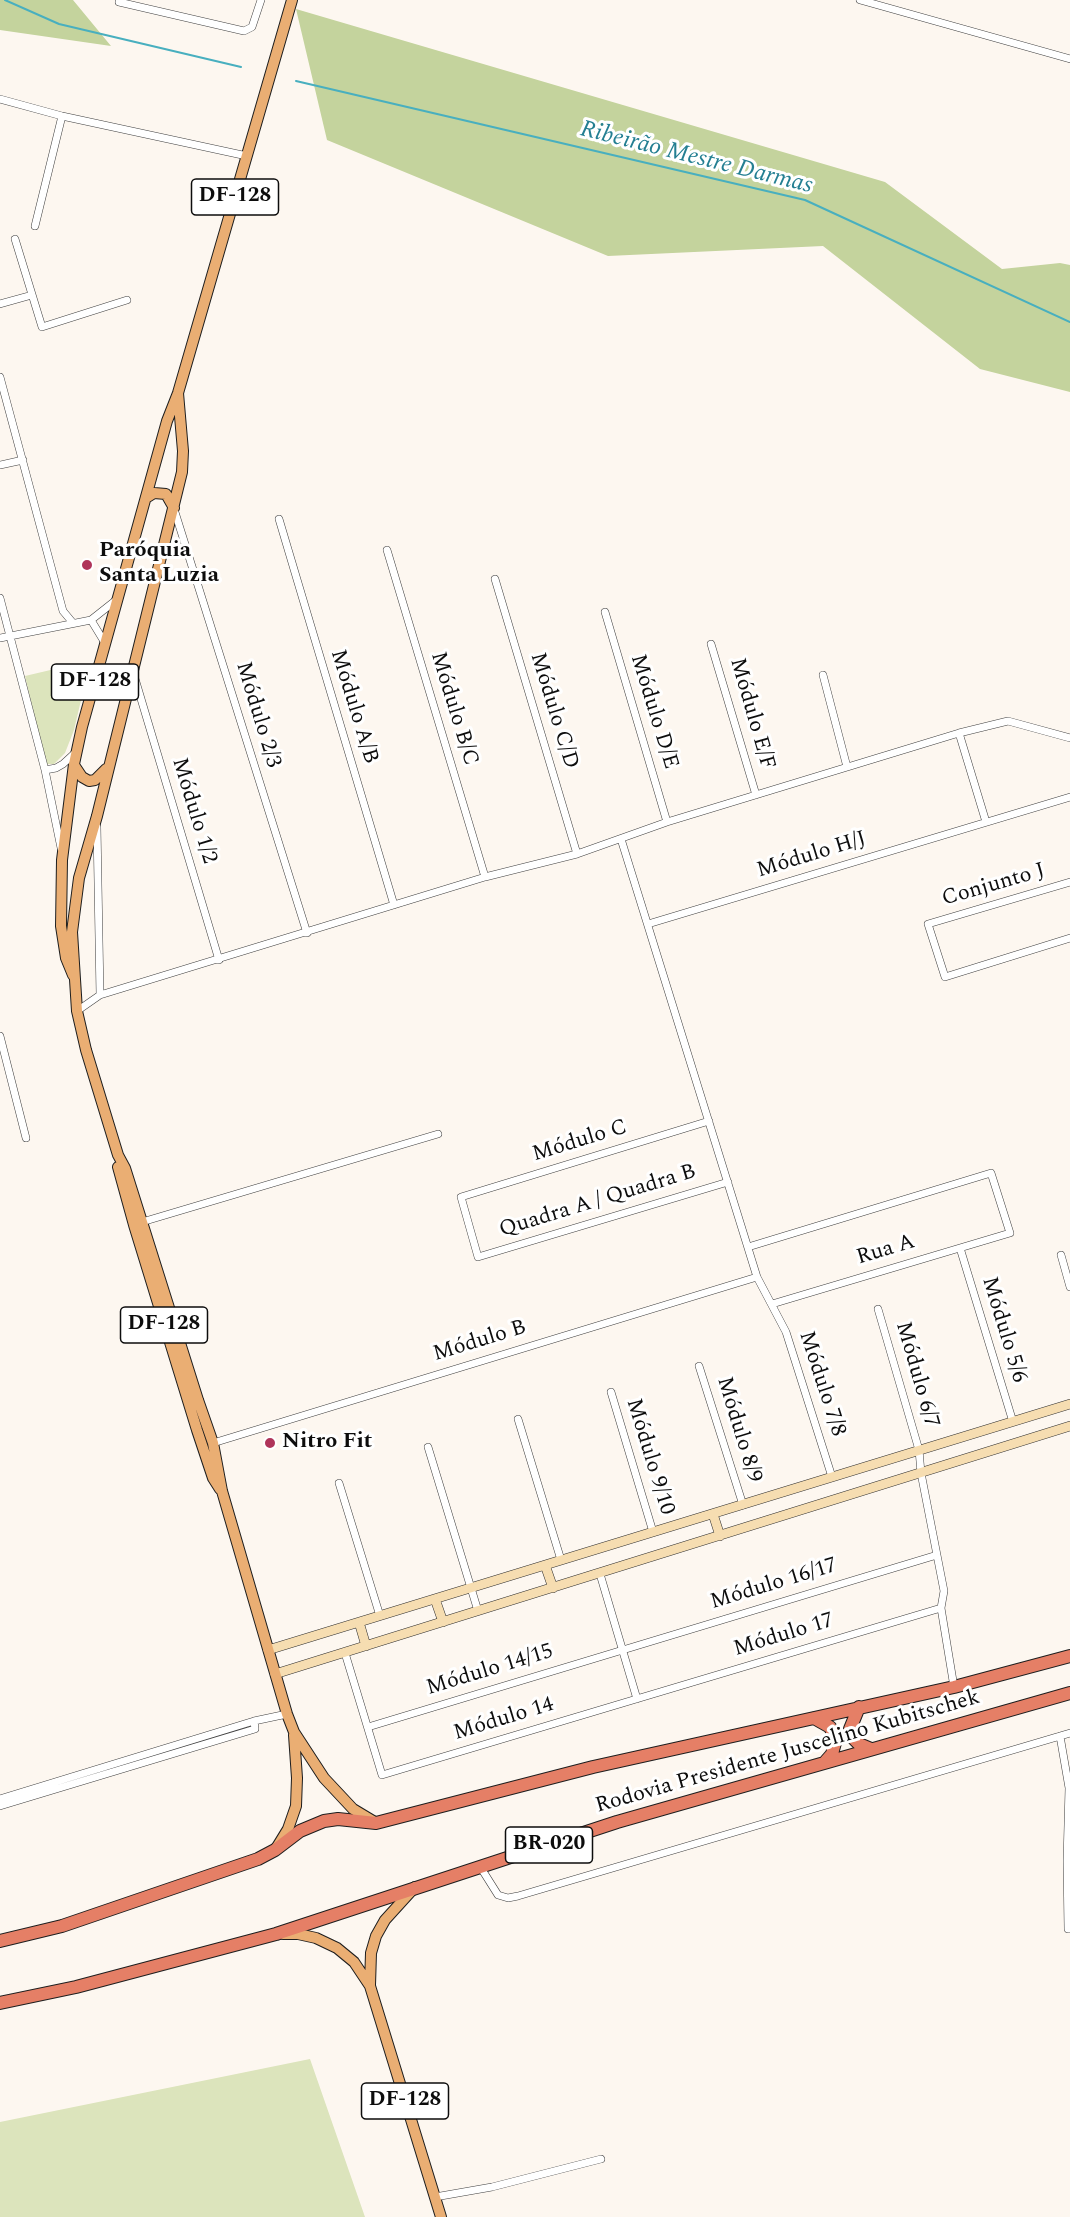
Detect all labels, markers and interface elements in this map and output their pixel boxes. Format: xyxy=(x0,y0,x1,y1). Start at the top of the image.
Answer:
water label: Ribeirão Mestre Darmas xyxy=(577,116,815,202)
road number: DF-128 xyxy=(192,179,278,215)
place label: Paróquia Santa Luzia xyxy=(99,539,219,590)
marker: Paróquia Santa Luzia xyxy=(80,558,94,572)
street label: Módulo A/B xyxy=(323,647,383,767)
street label: Módulo B/C xyxy=(423,649,483,769)
street label: Módulo C/D xyxy=(523,650,583,772)
street label: Módulo D/E xyxy=(623,651,683,773)
street label: Módulo E/F xyxy=(722,655,780,773)
street label: Módulo 2/3 xyxy=(228,659,286,771)
road number: DF-128 xyxy=(52,664,138,700)
street label: Módulo 1/2 xyxy=(164,755,222,867)
street label: Módulo H/J xyxy=(754,827,870,885)
street label: Conjunto J xyxy=(939,859,1049,913)
street label: Módulo C xyxy=(529,1115,631,1169)
street label: Quadra A / Quadra B xyxy=(497,1160,699,1244)
street label: Rua A xyxy=(854,1230,918,1272)
street label: Módulo 5/6 xyxy=(974,1274,1032,1386)
road number: DF-128 xyxy=(120,1307,207,1343)
street label: Módulo B xyxy=(430,1315,530,1369)
street label: Módulo 6/7 xyxy=(888,1319,944,1431)
street label: Módulo 7/8 xyxy=(792,1328,850,1440)
street label: Módulo 8/9 xyxy=(709,1374,767,1486)
street label: Módulo 9/10 xyxy=(619,1396,679,1518)
place label: Nitro Fit xyxy=(282,1430,372,1456)
marker: Nitro Fit xyxy=(263,1436,277,1450)
street label: Módulo 16/17 xyxy=(707,1553,841,1617)
street label: Módulo 17 xyxy=(731,1608,837,1664)
street label: Módulo 14/15 xyxy=(423,1639,557,1703)
street label: Rodovia Presidente Juscelino Kubitschek xyxy=(593,1685,983,1821)
street label: Módulo 14 xyxy=(451,1692,557,1748)
road number: BR-020 xyxy=(506,1827,592,1863)
road number: DF-128 xyxy=(362,2083,448,2119)

